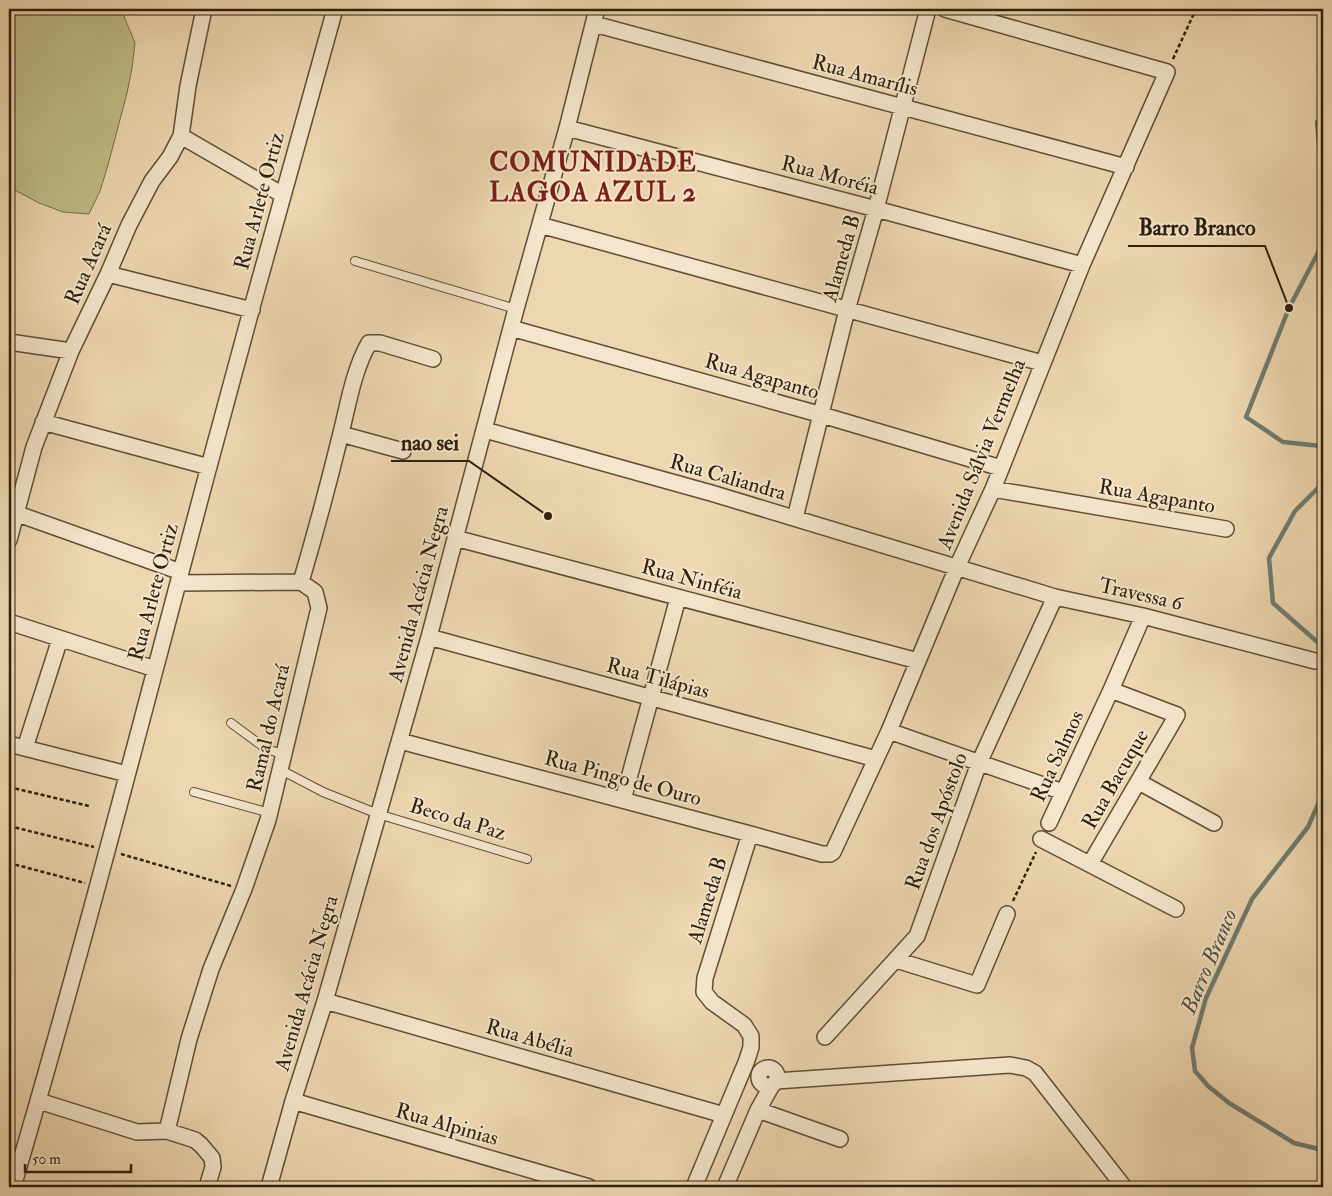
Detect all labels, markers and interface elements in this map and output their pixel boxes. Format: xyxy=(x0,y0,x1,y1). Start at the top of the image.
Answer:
street label: Rua Amarílis xyxy=(809,48,921,103)
street label: Rua Arlete Ortiz xyxy=(228,129,291,273)
district label: COMUNIDADE LAGOA AZUL 2 xyxy=(489,147,697,209)
street label: Rua Moréia xyxy=(778,150,882,201)
callout: Barro Branco xyxy=(1128,209,1265,246)
street label: Alameda B xyxy=(816,211,867,306)
text: Barro Branco xyxy=(1138,214,1256,242)
street label: Rua Acará xyxy=(59,219,118,309)
street label: Rua Agapanto xyxy=(701,347,822,406)
street label: Avenida Sálvia Vermelha xyxy=(931,355,1032,554)
callout: nao sei xyxy=(391,424,469,461)
text: nao sei xyxy=(401,429,459,457)
street label: Rua Caliandra xyxy=(667,448,790,507)
street label: Rua Agapanto xyxy=(1097,473,1217,520)
street label: Avenida Acácia Negra xyxy=(382,503,455,686)
street label: Rua Arlete Ortiz xyxy=(122,520,185,664)
street label: Rua Ninféia xyxy=(638,553,746,606)
street label: Travessa 6 xyxy=(1096,572,1187,618)
street label: Rua Tilápias xyxy=(603,652,712,705)
street label: Ramal do Acará xyxy=(241,661,296,795)
street label: Rua Salmos xyxy=(1025,706,1090,806)
street label: Rua Bacuque xyxy=(1076,724,1155,834)
street label: Rua Pingo de Ouro xyxy=(541,745,704,812)
street label: Rua dos Apóstolo xyxy=(899,749,974,894)
street label: Beco da Paz xyxy=(406,792,509,847)
street label: Alameda B xyxy=(681,853,733,948)
street label: Avenida Acácia Negra xyxy=(268,892,345,1075)
water label: Barro Branco xyxy=(1174,905,1244,1019)
street label: Rua Abélia xyxy=(483,1013,578,1064)
street label: Rua Alpinias xyxy=(392,1097,501,1152)
scale bar xyxy=(25,1141,131,1173)
text: 50 m xyxy=(32,1150,61,1169)

